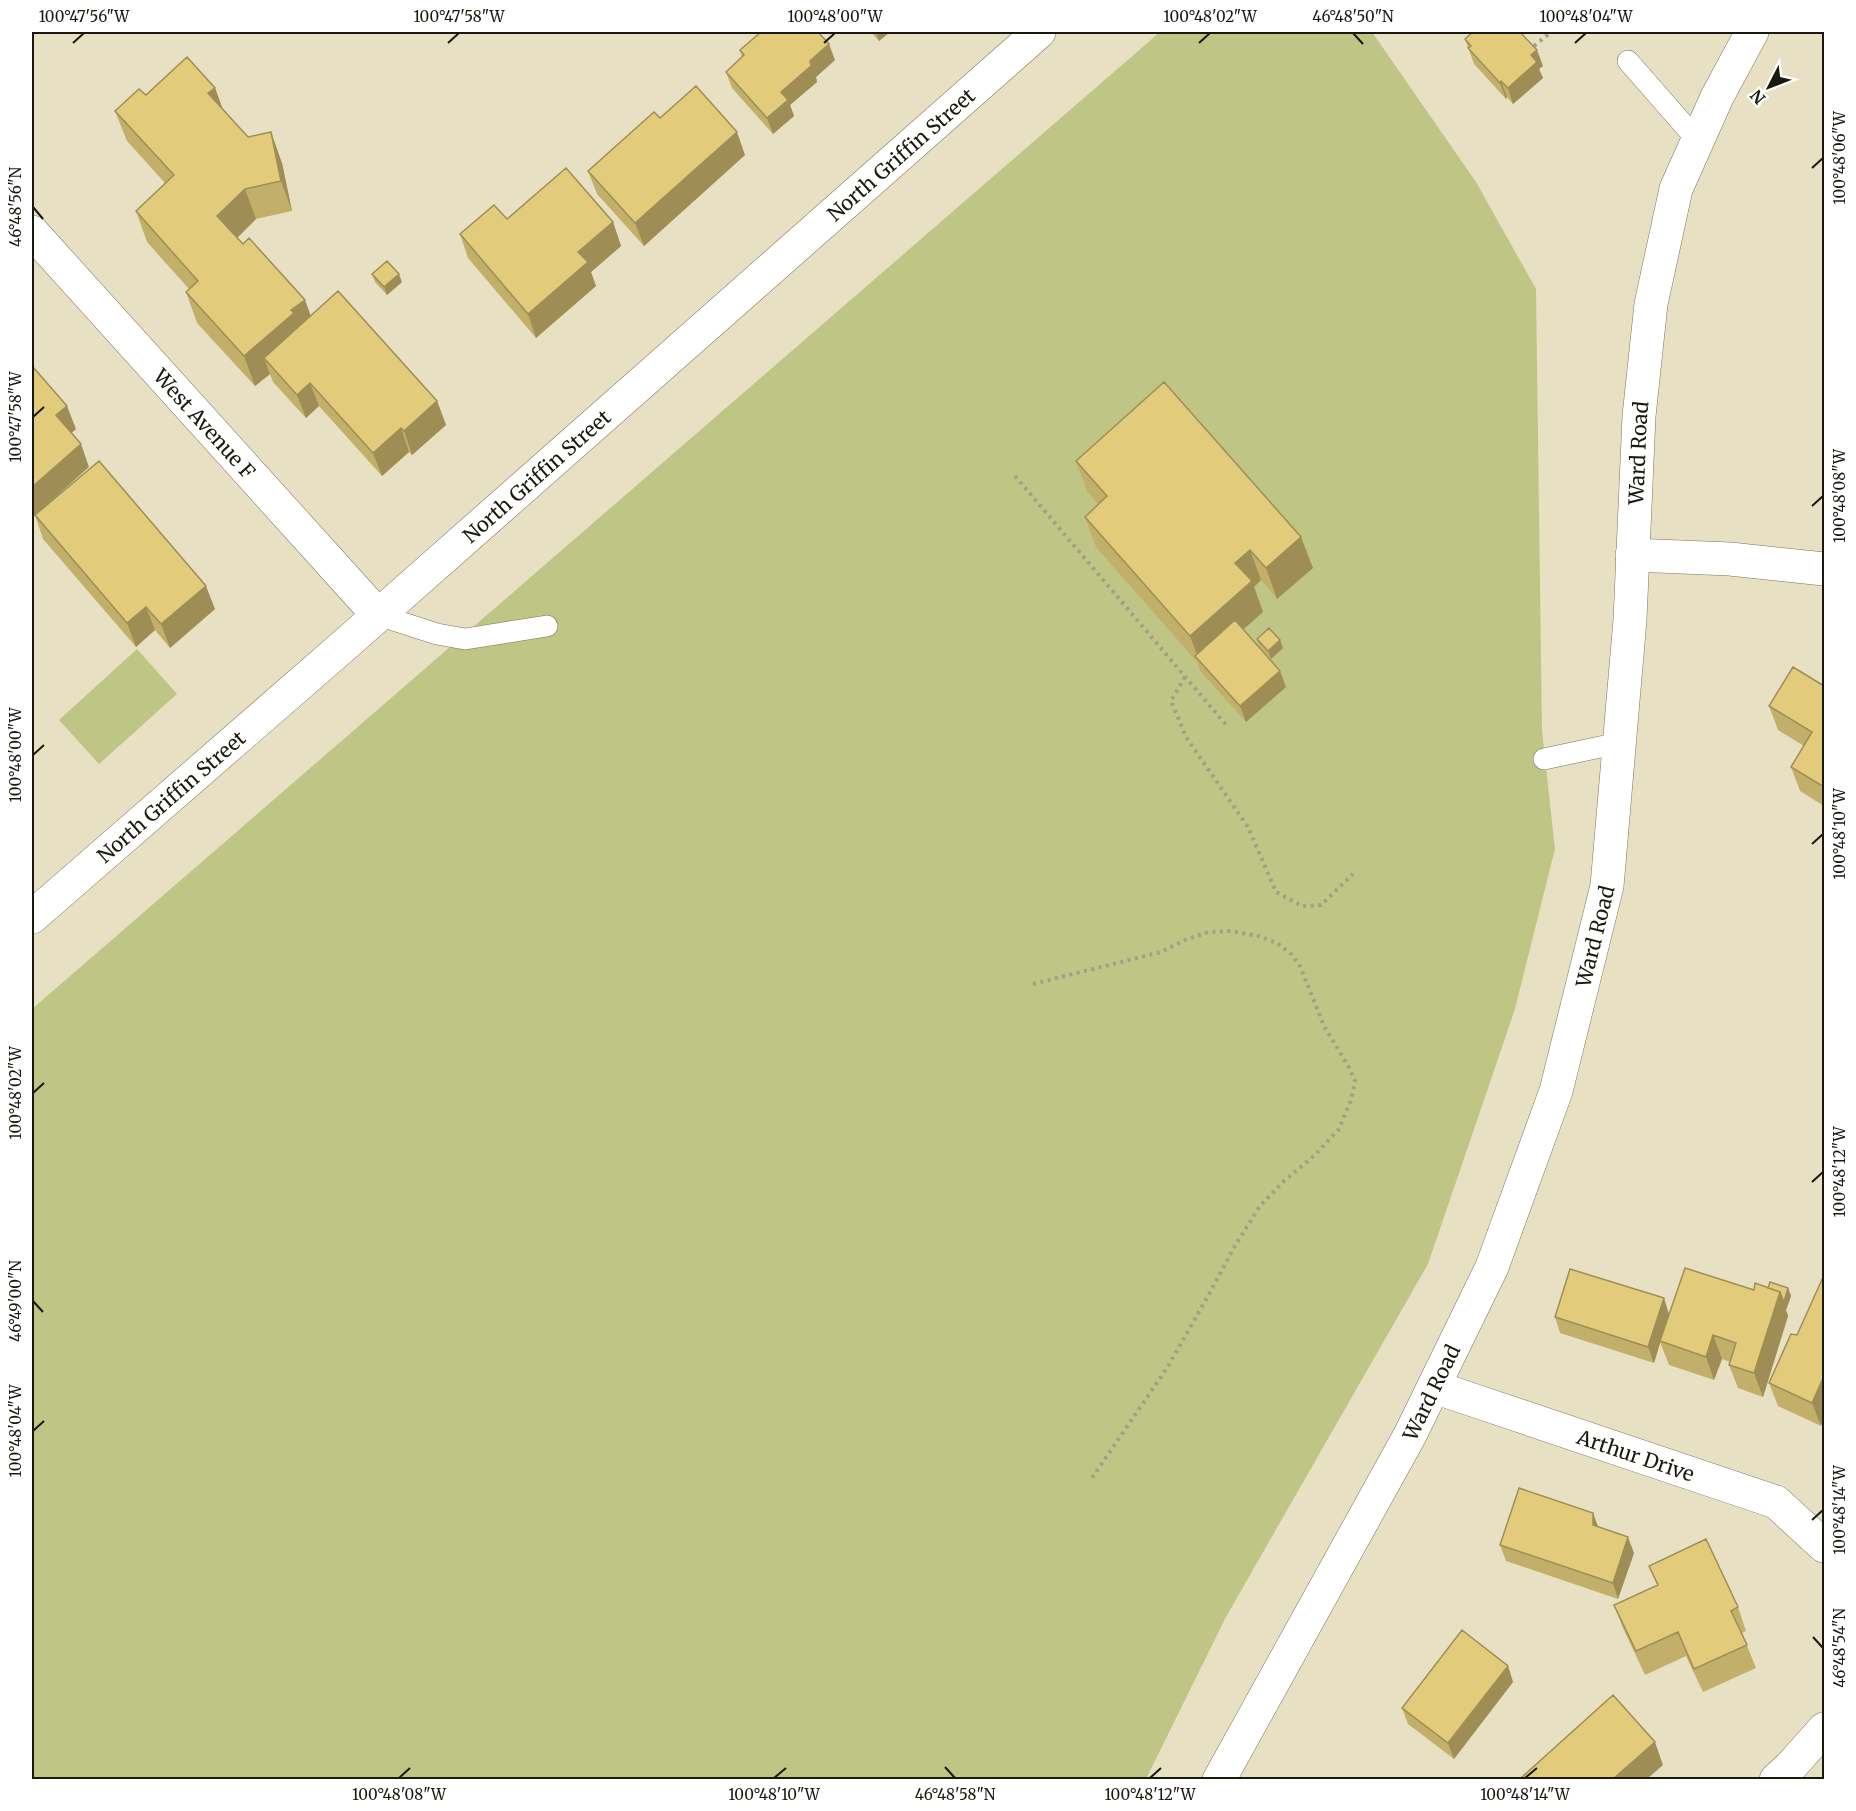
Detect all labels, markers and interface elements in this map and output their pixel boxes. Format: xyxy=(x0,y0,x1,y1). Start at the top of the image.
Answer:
text: 100°47'56"W xyxy=(39,7,130,26)
text: 100°47'58"W xyxy=(413,7,506,26)
text: 100°48'00"W xyxy=(788,7,883,26)
text: 100°48'02"W xyxy=(1163,7,1258,26)
text: 46°48'50"N xyxy=(1312,7,1394,26)
text: 100°48'04"W xyxy=(1540,7,1633,26)
north arrow xyxy=(1739,57,1799,117)
street label: North Griffin Street xyxy=(822,82,980,226)
text: N xyxy=(1746,85,1770,108)
text: 100°48'06"W xyxy=(1830,110,1849,205)
text: 46°48'56"N xyxy=(6,167,25,247)
street label: West Avenue F xyxy=(148,363,261,484)
text: 100°47'58"W xyxy=(6,370,25,463)
street label: Ward Road xyxy=(1623,400,1653,506)
street label: North Griffin Street xyxy=(457,404,615,548)
text: 100°48'08"W xyxy=(1830,448,1849,543)
text: 100°48'00"W xyxy=(6,707,25,802)
street label: North Griffin Street xyxy=(91,725,250,868)
text: 100°48'10"W xyxy=(1830,787,1849,880)
street label: Ward Road xyxy=(1570,883,1619,991)
text: 100°48'02"W xyxy=(6,1045,25,1140)
text: 100°48'12"W xyxy=(1830,1125,1849,1218)
text: 46°49'00"N xyxy=(6,1260,25,1342)
street label: Ward Road xyxy=(1396,1340,1465,1445)
text: 100°48'04"W xyxy=(6,1384,25,1477)
street label: Arthur Drive xyxy=(1573,1423,1698,1486)
text: 100°48'14"W xyxy=(1830,1464,1849,1555)
text: 46°48'54"N xyxy=(1830,1608,1849,1688)
text: 100°48'08"W xyxy=(352,1785,447,1804)
text: 100°48'10"W xyxy=(728,1785,821,1804)
text: 46°48'58"N xyxy=(915,1785,996,1804)
text: 100°48'12"W xyxy=(1105,1785,1197,1804)
text: 100°48'14"W xyxy=(1480,1785,1571,1804)

